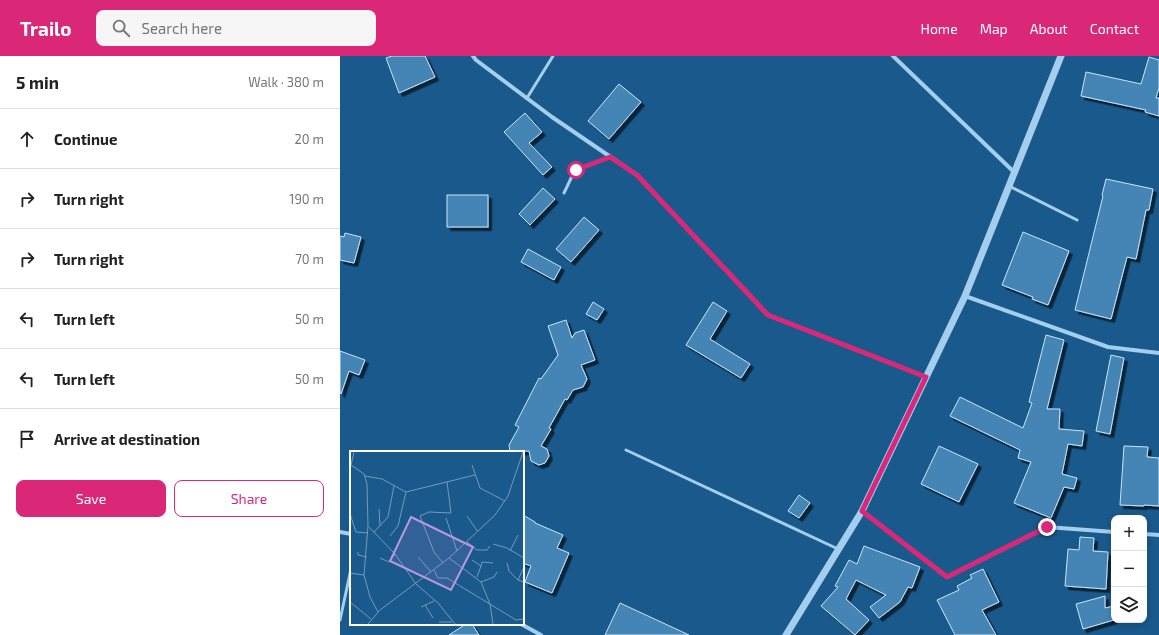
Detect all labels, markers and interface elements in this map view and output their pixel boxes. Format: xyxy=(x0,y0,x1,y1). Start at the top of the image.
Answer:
search box xyxy=(96,10,376,46)
text: Trailo xyxy=(20,17,72,40)
icon: search xyxy=(110,17,132,39)
text: Search here xyxy=(142,19,222,37)
text: Home xyxy=(921,20,958,37)
text: Map xyxy=(980,20,1008,37)
text: About xyxy=(1030,20,1068,37)
text: Contact xyxy=(1090,20,1139,37)
text: 5 min xyxy=(16,72,59,92)
text: Walk · 380 m xyxy=(248,74,324,90)
icon: ahead xyxy=(16,128,38,150)
text: Continue xyxy=(54,130,117,148)
text: 20 m xyxy=(295,131,324,147)
route start xyxy=(567,161,585,179)
icon: right xyxy=(16,188,38,210)
text: Turn right xyxy=(54,190,124,208)
text: 190 m xyxy=(289,191,324,207)
icon: right xyxy=(16,248,38,270)
text: Turn right xyxy=(54,250,124,268)
text: 70 m xyxy=(295,251,324,267)
icon: left xyxy=(16,308,38,330)
text: Turn left xyxy=(54,310,115,328)
text: 50 m xyxy=(295,311,324,327)
icon: left xyxy=(16,368,38,390)
text: Turn left xyxy=(54,370,115,388)
text: 50 m xyxy=(295,371,324,387)
icon: arrive xyxy=(16,428,38,450)
text: Arrive at destination xyxy=(54,430,200,448)
inset map xyxy=(350,451,524,625)
button: Save xyxy=(16,480,166,517)
button: Share xyxy=(174,480,324,517)
map controls xyxy=(1111,515,1147,623)
button: + xyxy=(1111,515,1147,551)
route end xyxy=(1038,518,1056,536)
button: − xyxy=(1111,551,1147,587)
button: layers xyxy=(1111,587,1147,623)

